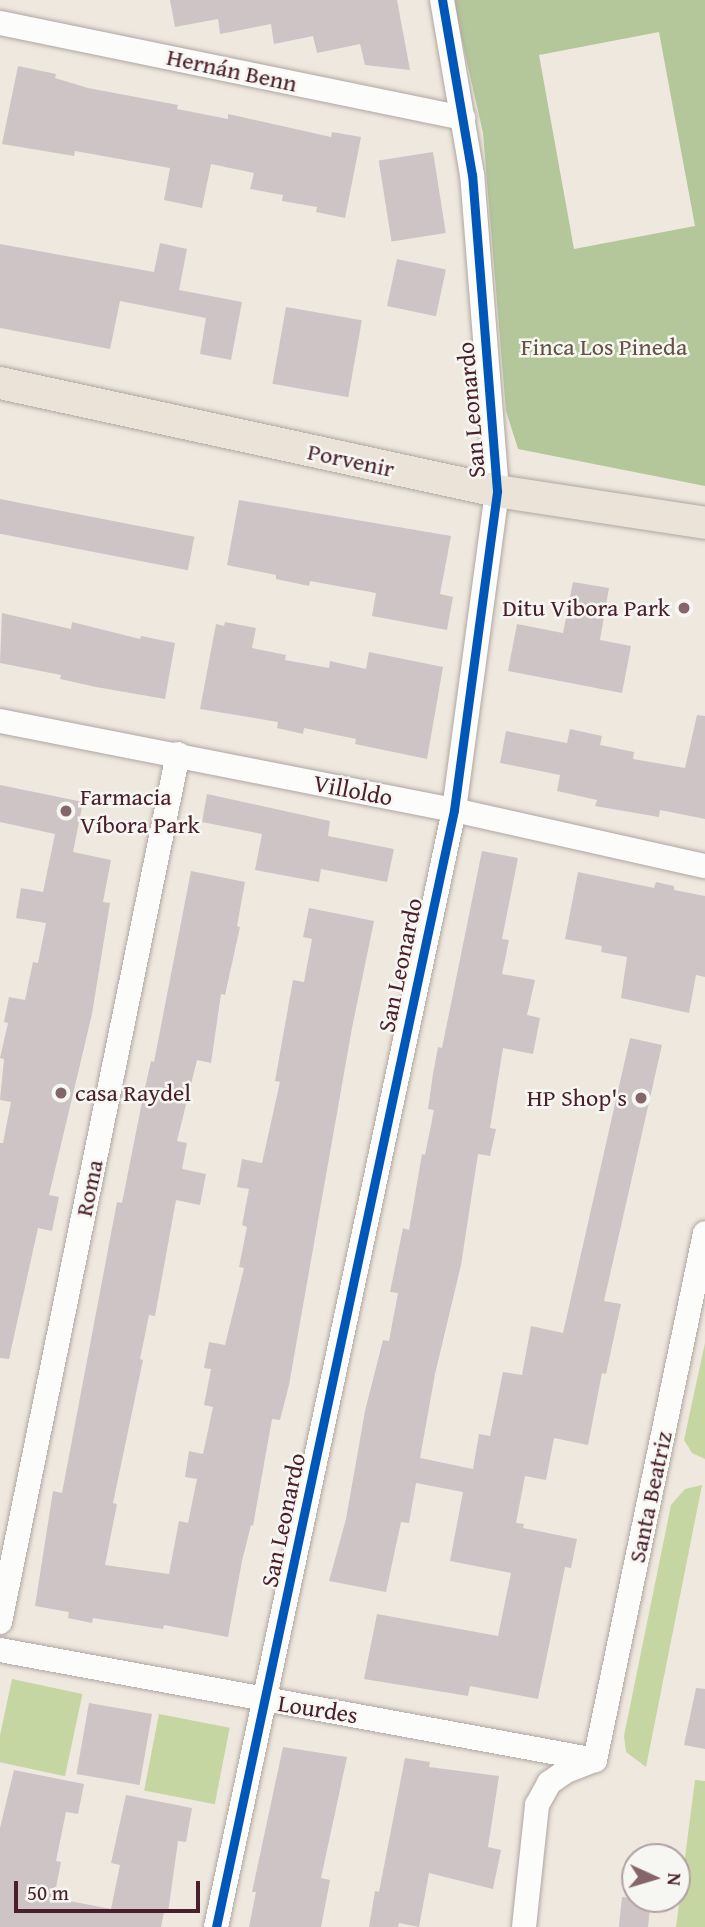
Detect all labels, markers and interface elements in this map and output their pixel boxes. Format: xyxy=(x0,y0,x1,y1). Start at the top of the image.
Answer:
street label: Hernán Benn xyxy=(164,42,300,98)
park label: Finca Los Pineda xyxy=(521,333,687,361)
street label: San Leonardo xyxy=(451,341,491,479)
street label: Porvenir xyxy=(305,437,397,483)
place label: Ditu Vibora Park xyxy=(502,594,670,622)
marker: Ditu Vibora Park xyxy=(676,600,692,616)
street label: Villoldo xyxy=(311,768,395,812)
place label: Farmacia Víbora Park xyxy=(80,783,200,839)
marker: Farmacia Víbora Park xyxy=(58,803,74,819)
street label: San Leonardo xyxy=(372,895,428,1035)
place label: casa Raydel xyxy=(75,1079,191,1107)
place label: HP Shop's xyxy=(527,1084,627,1112)
marker: casa Raydel xyxy=(53,1085,69,1101)
marker: HP Shop's xyxy=(633,1090,649,1106)
street label: Roma xyxy=(69,1157,109,1219)
street label: Santa Beatriz xyxy=(622,1429,678,1565)
street label: San Leonardo xyxy=(255,1450,311,1590)
street label: Lourdes xyxy=(276,1689,360,1729)
north arrow xyxy=(621,1843,691,1913)
scale bar xyxy=(18,1868,203,1912)
text: N xyxy=(661,1872,689,1887)
text: 50 m xyxy=(27,1877,69,1908)

